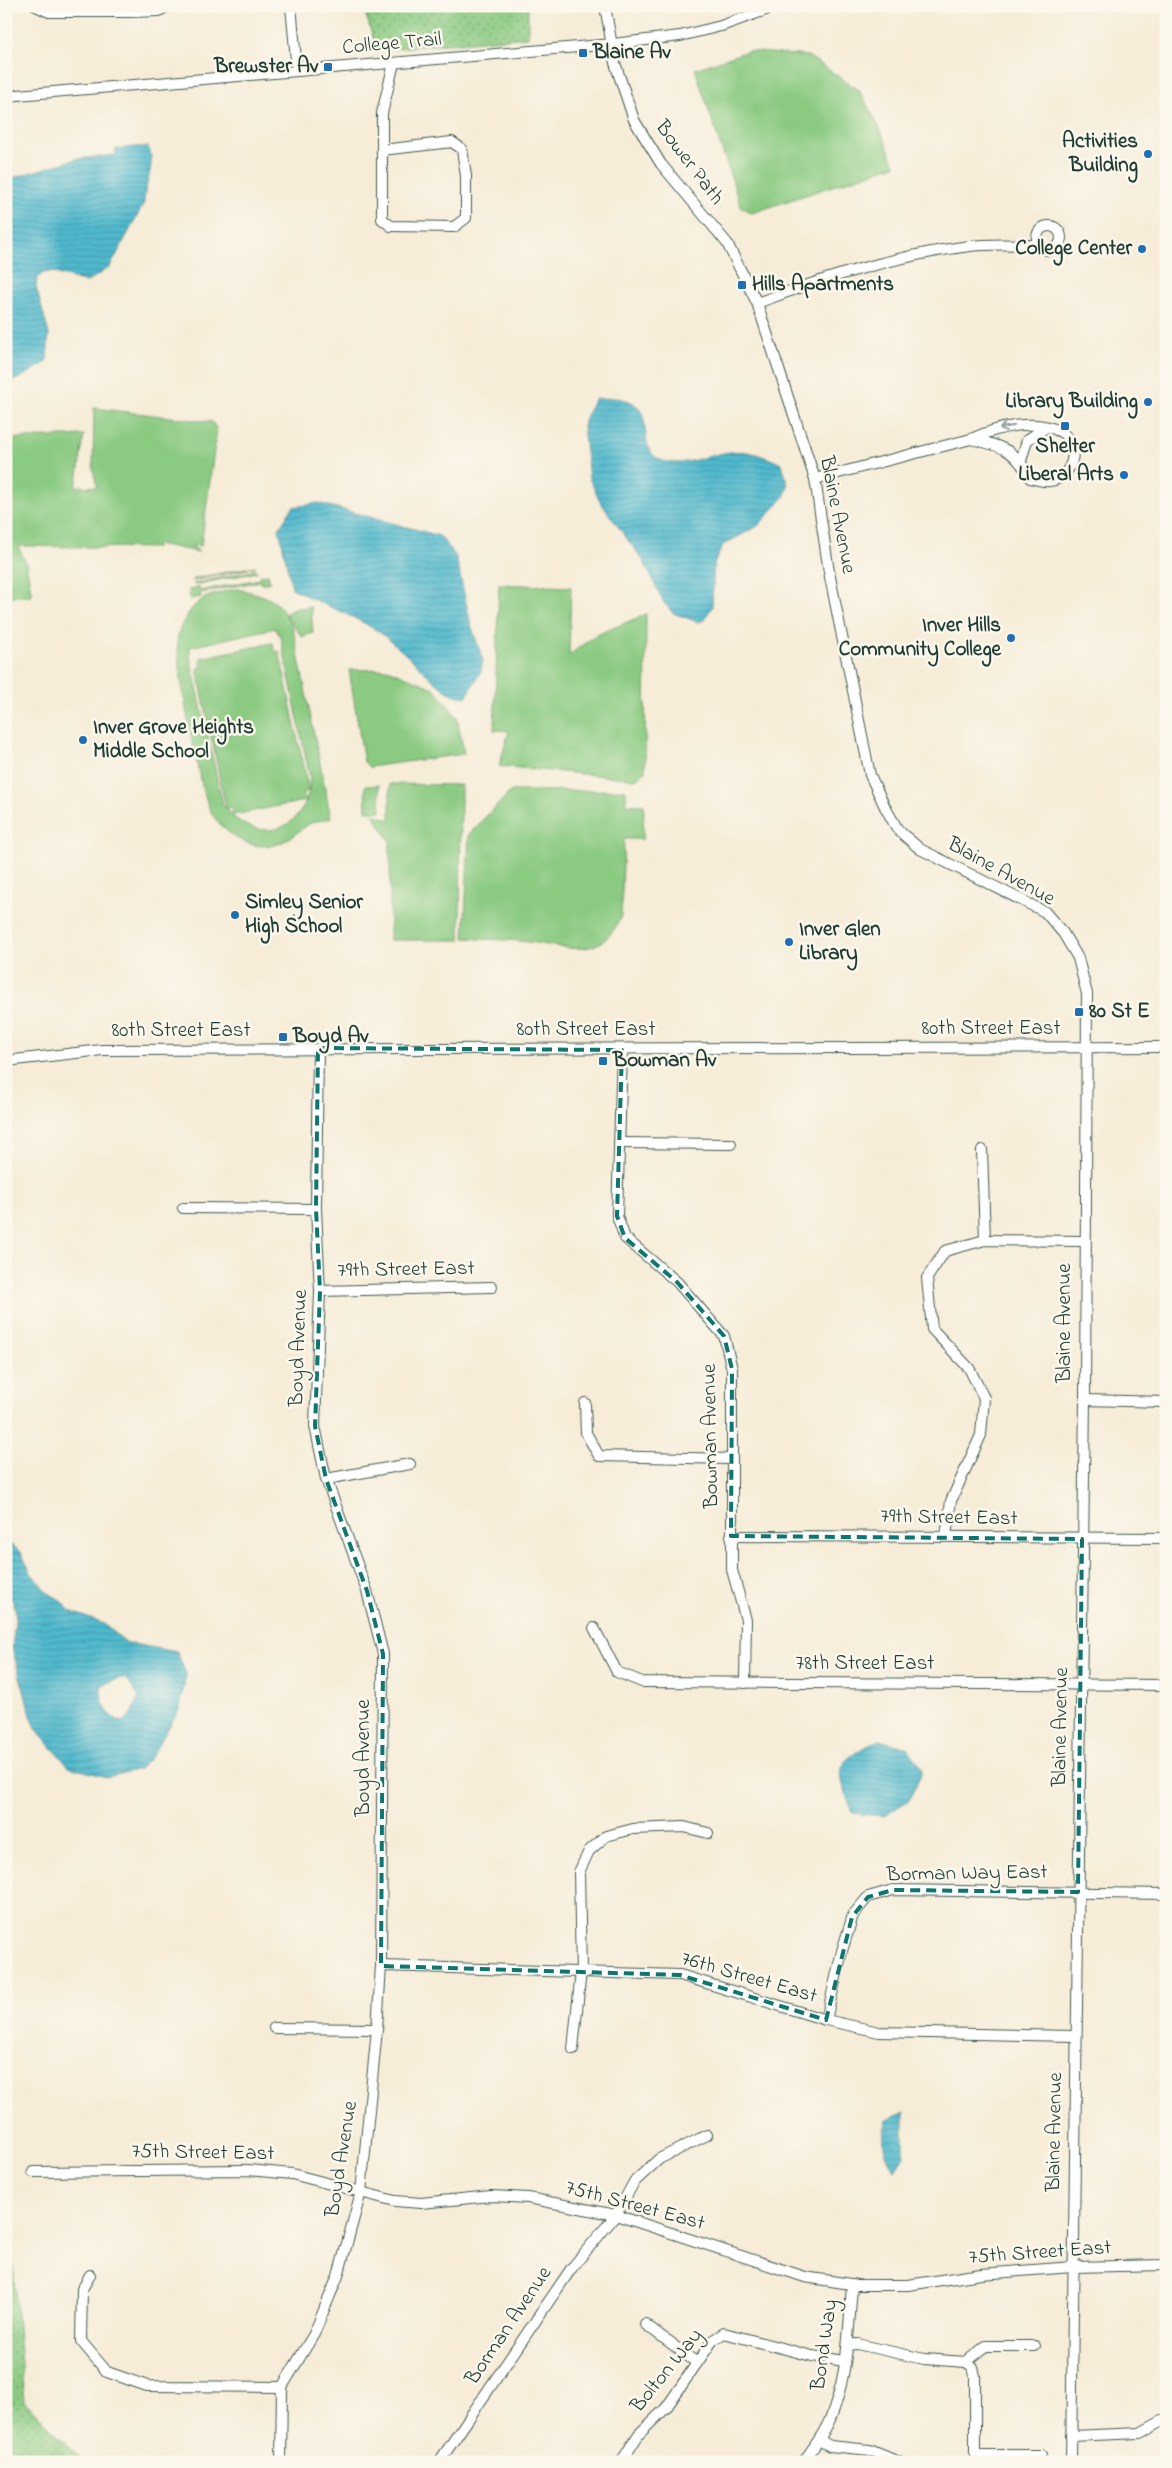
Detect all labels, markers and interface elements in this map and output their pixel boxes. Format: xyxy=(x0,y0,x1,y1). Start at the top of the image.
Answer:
street label: College Trail xyxy=(341,25,443,65)
place label: Blaine Av xyxy=(592,38,671,68)
marker: Blaine Av xyxy=(577,47,589,59)
place label: Brewster Av xyxy=(213,52,319,82)
marker: Brewster Av xyxy=(322,61,334,73)
street label: Bower Path xyxy=(647,114,731,212)
place label: Activities Building xyxy=(1062,127,1138,183)
marker: Activities Building xyxy=(1142,148,1154,160)
place label: College Center xyxy=(1015,234,1132,266)
marker: College Center xyxy=(1136,243,1148,255)
place label: Hills Apartments xyxy=(752,270,894,300)
marker: Hills Apartments xyxy=(736,279,748,291)
place label: Library Building xyxy=(1005,387,1138,419)
marker: Library Building xyxy=(1142,396,1154,408)
marker: Shelter xyxy=(1059,420,1071,432)
one-way arrow xyxy=(1000,423,1016,432)
place label: Shelter xyxy=(1035,432,1095,462)
street label: Blaine Avenue xyxy=(811,453,863,577)
place label: Liberal Arts xyxy=(1018,460,1114,490)
marker: Liberal Arts xyxy=(1118,469,1130,481)
place label: Inver Hills Community College xyxy=(839,611,1002,667)
marker: Inver Hills Community College xyxy=(1005,632,1017,644)
place label: Inver Grove Heights Middle School xyxy=(93,713,254,767)
marker: Inver Grove Heights Middle School xyxy=(77,734,89,746)
street label: Blaine Avenue xyxy=(941,829,1061,914)
place label: Simley Senior High School xyxy=(245,888,363,944)
marker: Simley Senior High School xyxy=(229,909,241,921)
place label: Inver Glen Library xyxy=(799,915,881,971)
marker: Inver Glen Library xyxy=(783,936,795,948)
place label: 80 St E xyxy=(1088,997,1150,1027)
marker: 80 St E xyxy=(1073,1006,1085,1018)
street label: 80th Street East xyxy=(921,1014,1061,1044)
street label: 80th Street East xyxy=(516,1015,656,1045)
street label: 80th Street East xyxy=(111,1016,251,1046)
place label: Boyd Av xyxy=(292,1022,369,1054)
marker: Boyd Av xyxy=(277,1031,289,1043)
place label: Bowman Av xyxy=(612,1046,717,1076)
marker: Bowman Av xyxy=(597,1055,609,1067)
street label: 79th Street East xyxy=(337,1254,475,1286)
street label: Blaine Avenue xyxy=(1050,1263,1080,1384)
street label: Boyd Avenue xyxy=(282,1288,318,1408)
street label: Bowman Avenue xyxy=(695,1363,727,1510)
street label: 79th Street East xyxy=(880,1502,1018,1534)
street label: 78th Street East xyxy=(796,1649,934,1679)
street label: Blaine Avenue xyxy=(1045,1666,1077,1788)
street label: Boyd Avenue xyxy=(349,1699,381,1818)
street label: Borman Way East xyxy=(885,1858,1048,1892)
street label: 76th Street East xyxy=(678,1944,820,2012)
street label: Blaine Avenue xyxy=(1039,2071,1071,2193)
street label: Boyd Avenue xyxy=(318,2098,368,2221)
street label: 75th Street East xyxy=(131,2137,275,2169)
street label: 75th Street East xyxy=(562,2173,708,2239)
street label: 75th Street East xyxy=(968,2233,1112,2273)
street label: Borman Avenue xyxy=(458,2260,560,2392)
street label: Bond Way xyxy=(804,2297,848,2394)
street label: Bolton Way xyxy=(623,2322,712,2422)

